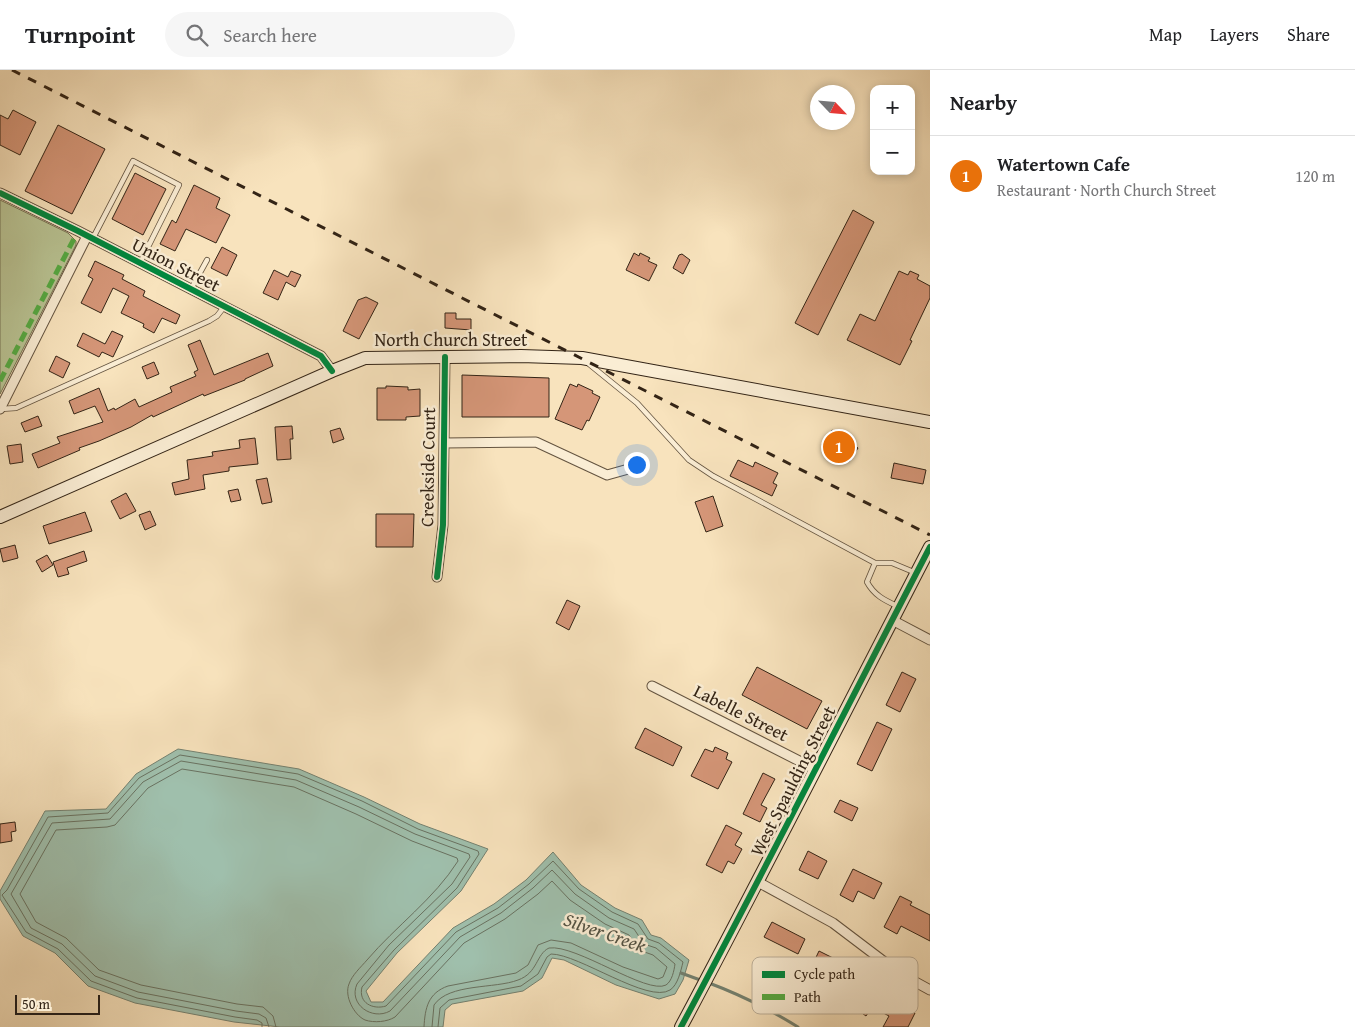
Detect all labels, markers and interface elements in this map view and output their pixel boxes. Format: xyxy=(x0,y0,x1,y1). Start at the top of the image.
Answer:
search box xyxy=(165,12,515,57)
text: Turnpoint xyxy=(25,17,135,52)
icon: search xyxy=(183,21,211,49)
text: Search here xyxy=(223,21,317,49)
text: Map xyxy=(1149,21,1182,48)
text: Layers xyxy=(1210,21,1259,48)
text: Share xyxy=(1287,21,1330,48)
north arrow xyxy=(810,85,855,130)
map controls xyxy=(870,85,915,175)
button: + xyxy=(870,85,915,130)
text: Nearby xyxy=(950,87,1017,118)
button: − xyxy=(870,130,915,175)
text: Watertown Cafe xyxy=(997,150,1130,178)
text: 1 xyxy=(962,164,970,188)
text: 120 m xyxy=(1295,164,1335,188)
text: Restaurant · North Church Street xyxy=(997,178,1216,202)
street label: Union Street xyxy=(127,231,226,299)
street label: North Church Street xyxy=(375,326,528,353)
street label: Creekside Court xyxy=(413,406,442,527)
pin: 1 xyxy=(823,428,855,466)
your location xyxy=(624,452,650,478)
street label: Labelle Street xyxy=(689,677,794,748)
street label: West Spaulding Street xyxy=(743,700,842,861)
water label: Silver Creek xyxy=(560,905,650,959)
legend xyxy=(752,957,918,1014)
text: Cycle path xyxy=(794,964,855,984)
text: Path xyxy=(794,987,821,1007)
scale bar xyxy=(15,992,100,1015)
text: 50 m xyxy=(22,994,50,1014)

